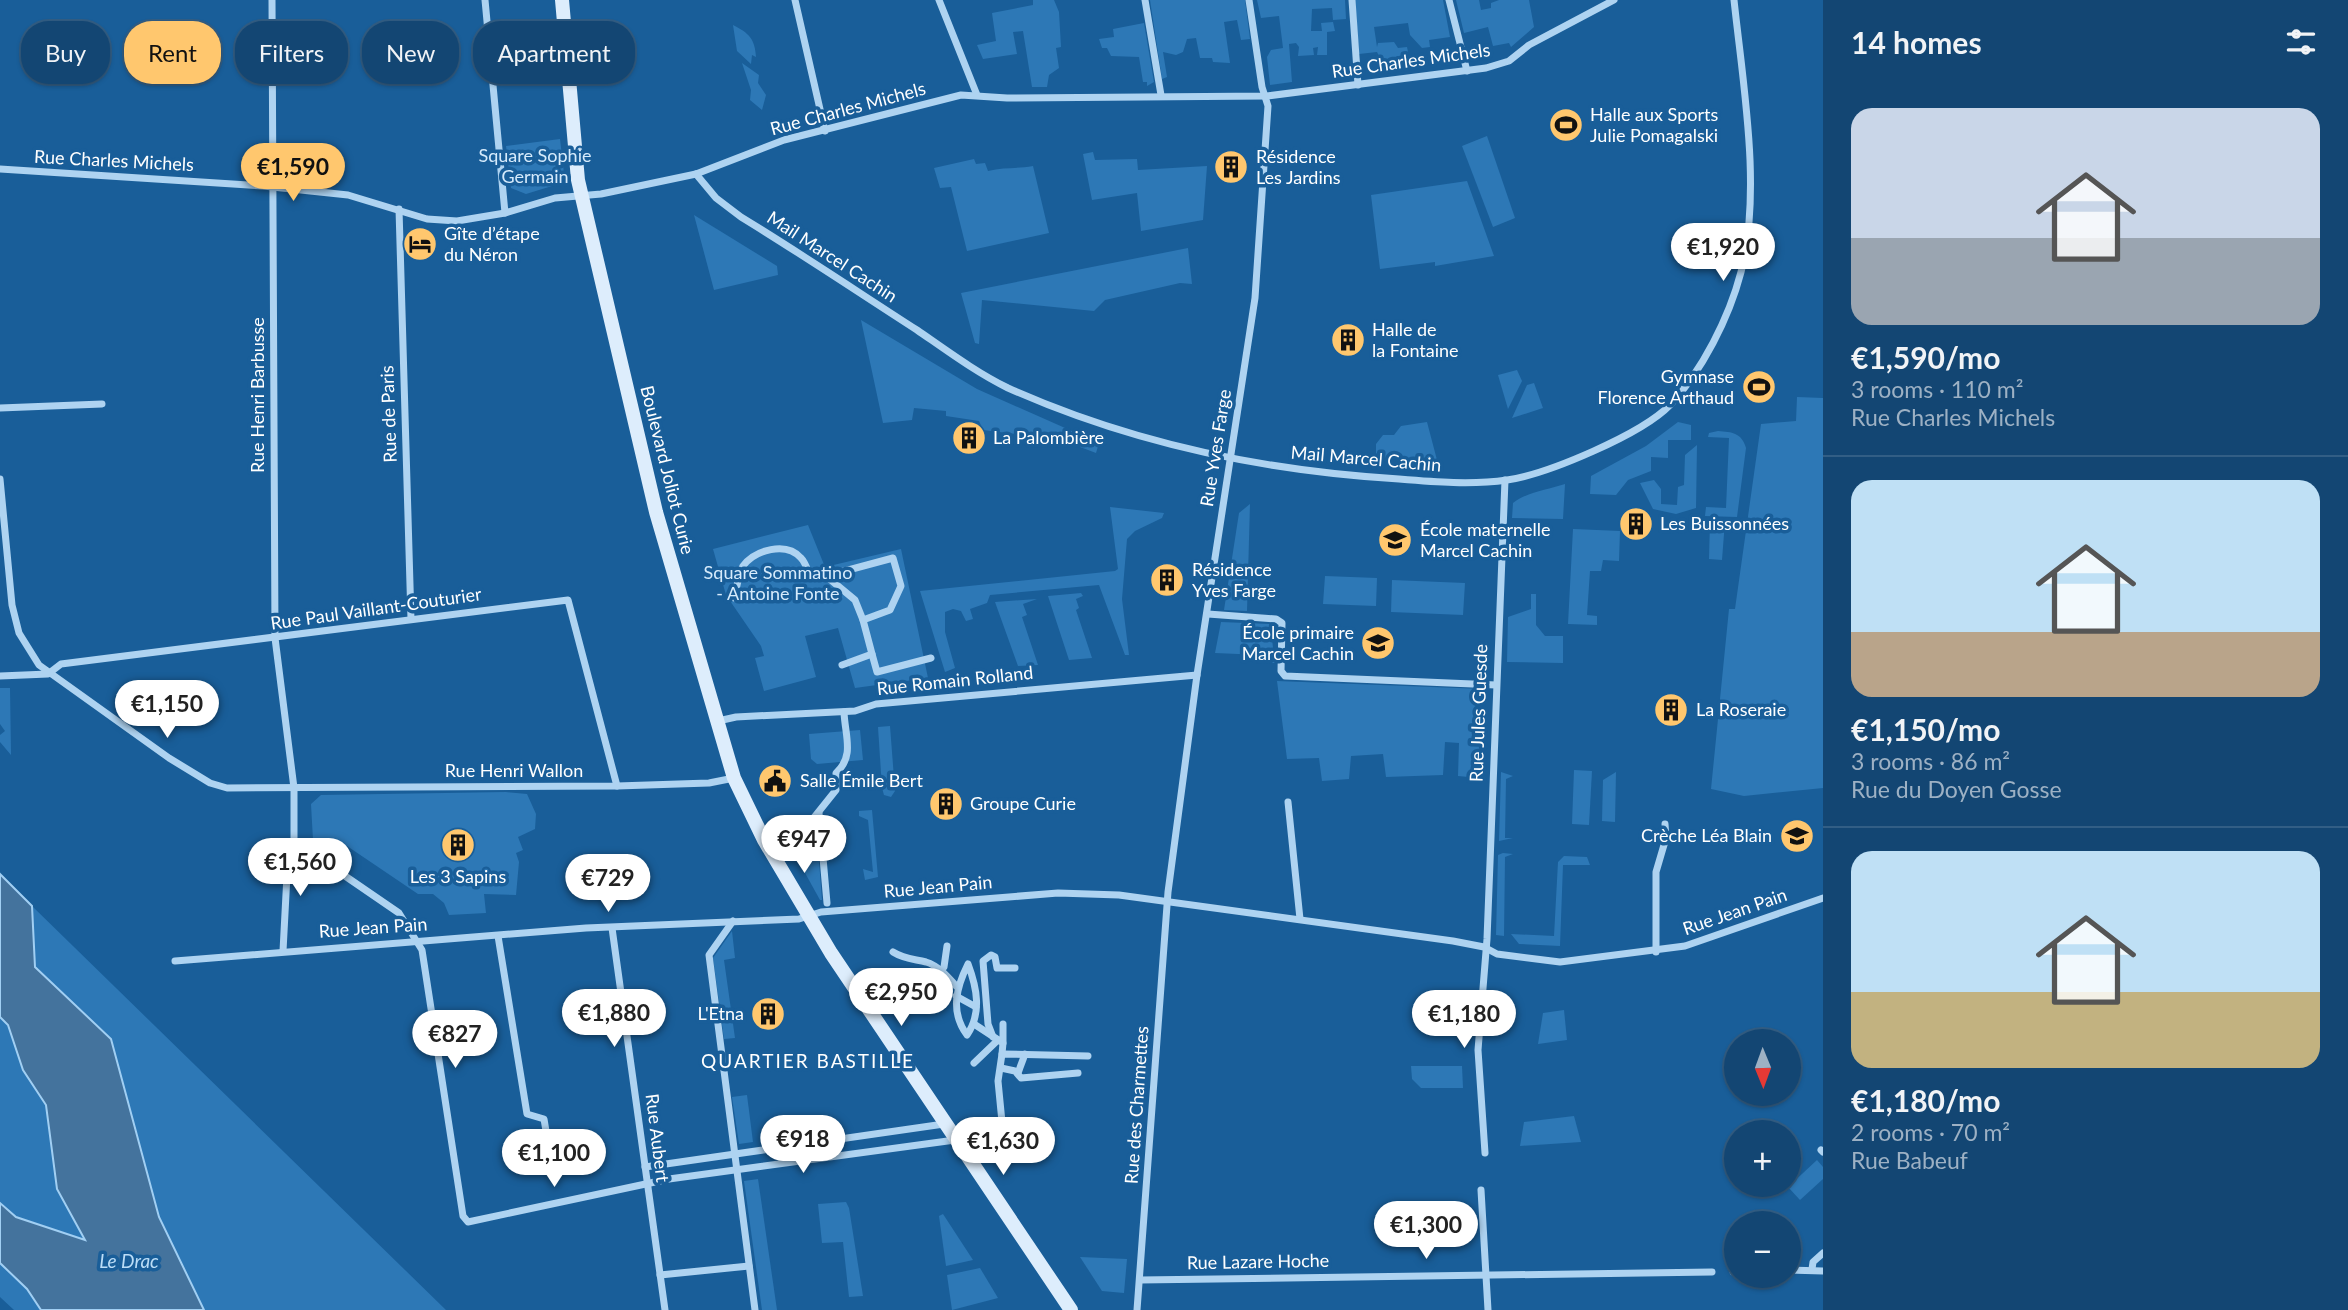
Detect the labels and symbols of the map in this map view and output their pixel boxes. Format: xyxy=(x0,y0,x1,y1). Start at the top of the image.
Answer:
street label: Rue Charles Michels xyxy=(1330,38,1492,82)
street label: Rue Charles Michels xyxy=(768,77,928,139)
place label: Halle aux Sports Julie Pomagalski xyxy=(1590,103,1718,146)
sports icon: Halle aux Sports Julie Pomagalski xyxy=(1547,106,1585,144)
pin: €1,590 xyxy=(236,144,350,203)
park label: Square Sophie Germain xyxy=(479,144,591,187)
street label: Rue Charles Michels xyxy=(34,145,195,175)
place label: Résidence Les Jardins xyxy=(1256,145,1341,188)
building icon: Résidence Les Jardins xyxy=(1212,148,1250,186)
street label: Mail Marcel Cachin xyxy=(763,206,902,306)
place label: Gîte d’étape du Néron xyxy=(444,222,540,265)
pin: €1,920 xyxy=(1666,224,1780,283)
hotel icon: Gîte d’étape du Néron xyxy=(401,225,439,263)
street label: Rue Henri Barbusse xyxy=(246,317,268,473)
place label: Halle de la Fontaine xyxy=(1372,318,1459,361)
building icon: Halle de la Fontaine xyxy=(1329,321,1367,359)
street label: Rue de Paris xyxy=(375,365,401,463)
place label: Gymnase Florence Arthaud xyxy=(1598,365,1734,408)
sports icon: Gymnase Florence Arthaud xyxy=(1740,368,1778,406)
street label: Boulevard Joliot Curie xyxy=(636,383,700,556)
street label: Rue Yves Farge xyxy=(1195,388,1235,508)
building icon: La Palombière xyxy=(950,419,988,457)
place label: La Palombière xyxy=(993,426,1104,448)
street label: Mail Marcel Cachin xyxy=(1290,440,1442,476)
building icon: Les Buissonnées xyxy=(1617,505,1655,543)
place label: Les Buissonnées xyxy=(1660,512,1789,534)
place label: École maternelle Marcel Cachin xyxy=(1420,518,1551,561)
school or university icon: École maternelle Marcel Cachin xyxy=(1376,521,1414,559)
place label: Résidence Yves Farge xyxy=(1192,558,1276,601)
park label: Square Sommatino - Antoine Fonte xyxy=(704,561,852,604)
building icon: Résidence Yves Farge xyxy=(1148,561,1186,599)
street label: Rue Paul Vaillant-Couturier xyxy=(269,582,483,634)
place label: École primaire Marcel Cachin xyxy=(1242,621,1354,664)
school or university icon: École primaire Marcel Cachin xyxy=(1359,624,1397,662)
street label: Rue Jules Guesde xyxy=(1465,644,1491,782)
street label: Rue Romain Rolland xyxy=(876,661,1034,699)
pin: €1,150 xyxy=(110,680,224,740)
building icon: La Roseraie xyxy=(1652,691,1690,729)
place label: La Roseraie xyxy=(1696,698,1786,720)
street label: Rue Henri Wallon xyxy=(445,759,583,781)
public building icon: Salle Émile Bert xyxy=(756,762,794,800)
place label: Salle Émile Bert xyxy=(800,769,923,791)
building icon: Groupe Curie xyxy=(927,785,965,823)
place label: Groupe Curie xyxy=(970,792,1076,814)
pin: €947 xyxy=(763,816,845,875)
school or university icon: Crèche Léa Blain xyxy=(1778,817,1816,855)
place label: Crèche Léa Blain xyxy=(1641,824,1772,846)
building icon: Les 3 Sapins xyxy=(439,826,477,864)
pin: €1,560 xyxy=(243,838,357,898)
pin: €729 xyxy=(567,855,649,914)
place label: Les 3 Sapins xyxy=(410,865,506,887)
street label: Rue Jean Pain xyxy=(883,870,993,902)
street label: Rue Jean Pain xyxy=(1680,883,1790,939)
street label: Rue Jean Pain xyxy=(318,912,428,942)
pin: €2,950 xyxy=(844,968,958,1028)
pin: €1,880 xyxy=(557,990,671,1049)
pin: €1,180 xyxy=(1407,990,1521,1050)
building icon: L'Etna xyxy=(749,995,787,1033)
place label: L'Etna xyxy=(697,1002,744,1024)
pin: €827 xyxy=(414,1010,496,1070)
street label: Rue des Charmettes xyxy=(1120,1025,1153,1185)
north arrow xyxy=(1724,1029,1801,1106)
district label: QUARTIER BASTILLE xyxy=(701,1049,915,1072)
street label: Rue Aubert xyxy=(642,1092,674,1184)
pin: €918 xyxy=(762,1116,844,1175)
pin: €1,630 xyxy=(946,1118,1060,1177)
pin: €1,100 xyxy=(497,1130,611,1189)
pin: €1,300 xyxy=(1369,1202,1483,1261)
water label: Le Drac xyxy=(99,1249,159,1272)
street label: Rue Lazare Hoche xyxy=(1187,1249,1329,1273)

